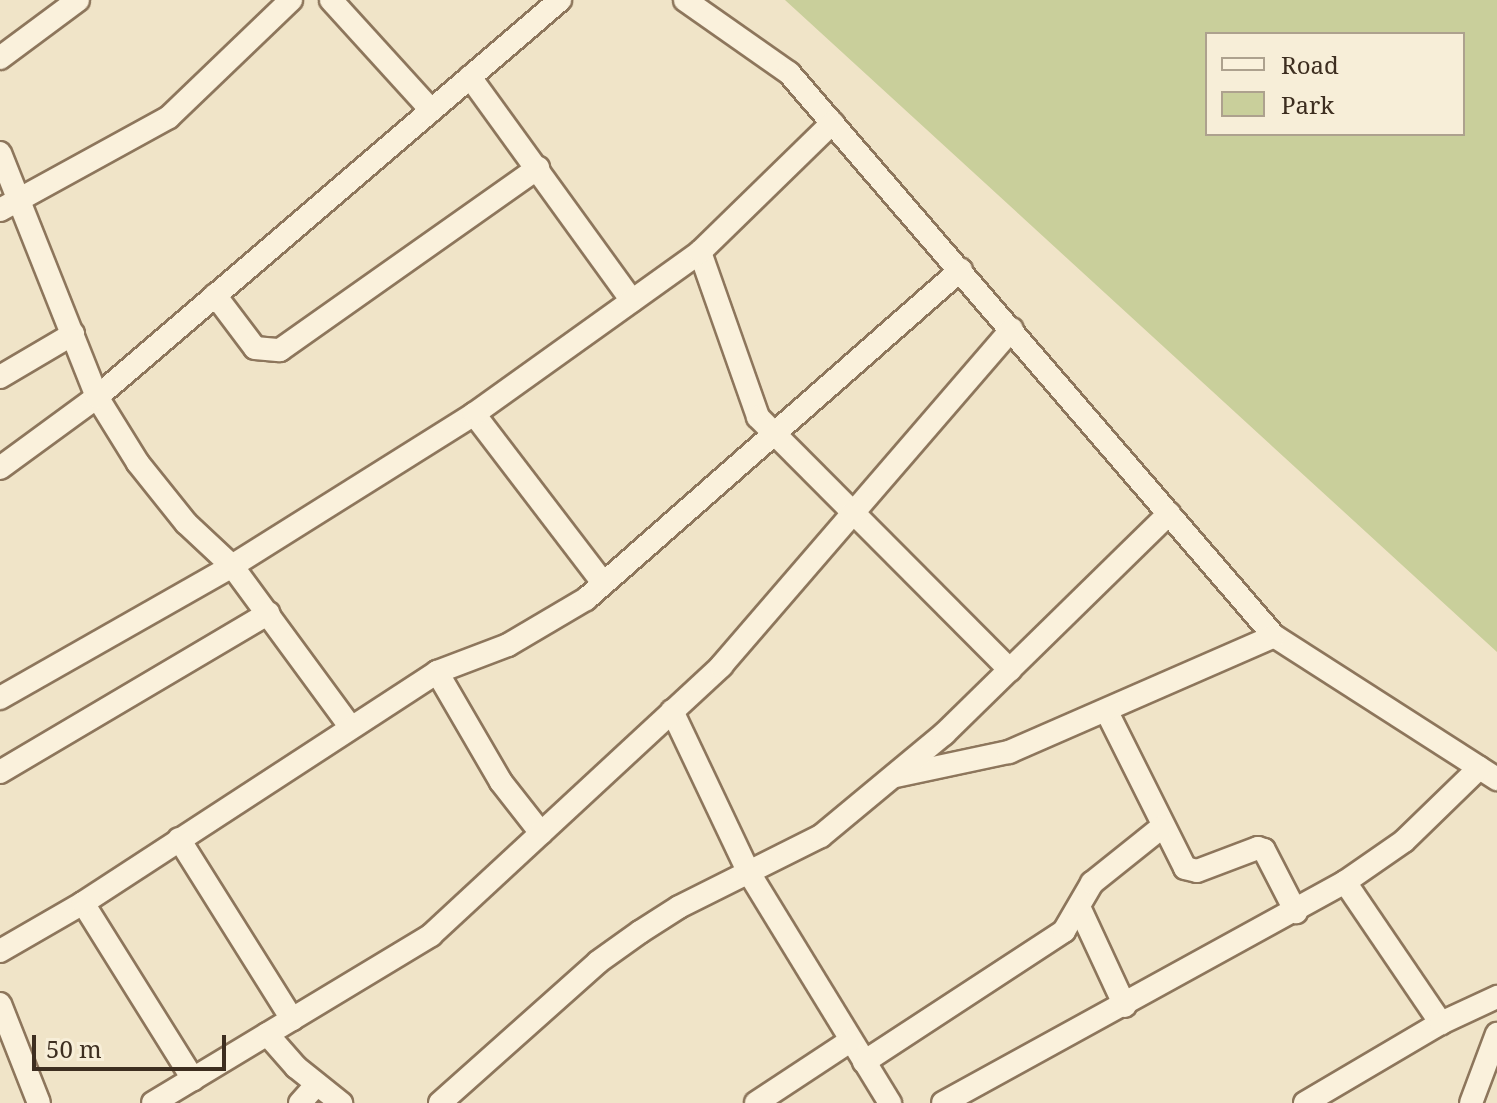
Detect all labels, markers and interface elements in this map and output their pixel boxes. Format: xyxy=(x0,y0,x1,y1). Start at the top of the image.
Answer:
legend xyxy=(1205,32,1465,136)
text: Road xyxy=(1281,48,1339,81)
text: Park xyxy=(1281,88,1334,121)
scale bar xyxy=(36,1019,230,1069)
text: 50 m xyxy=(46,1032,102,1065)

